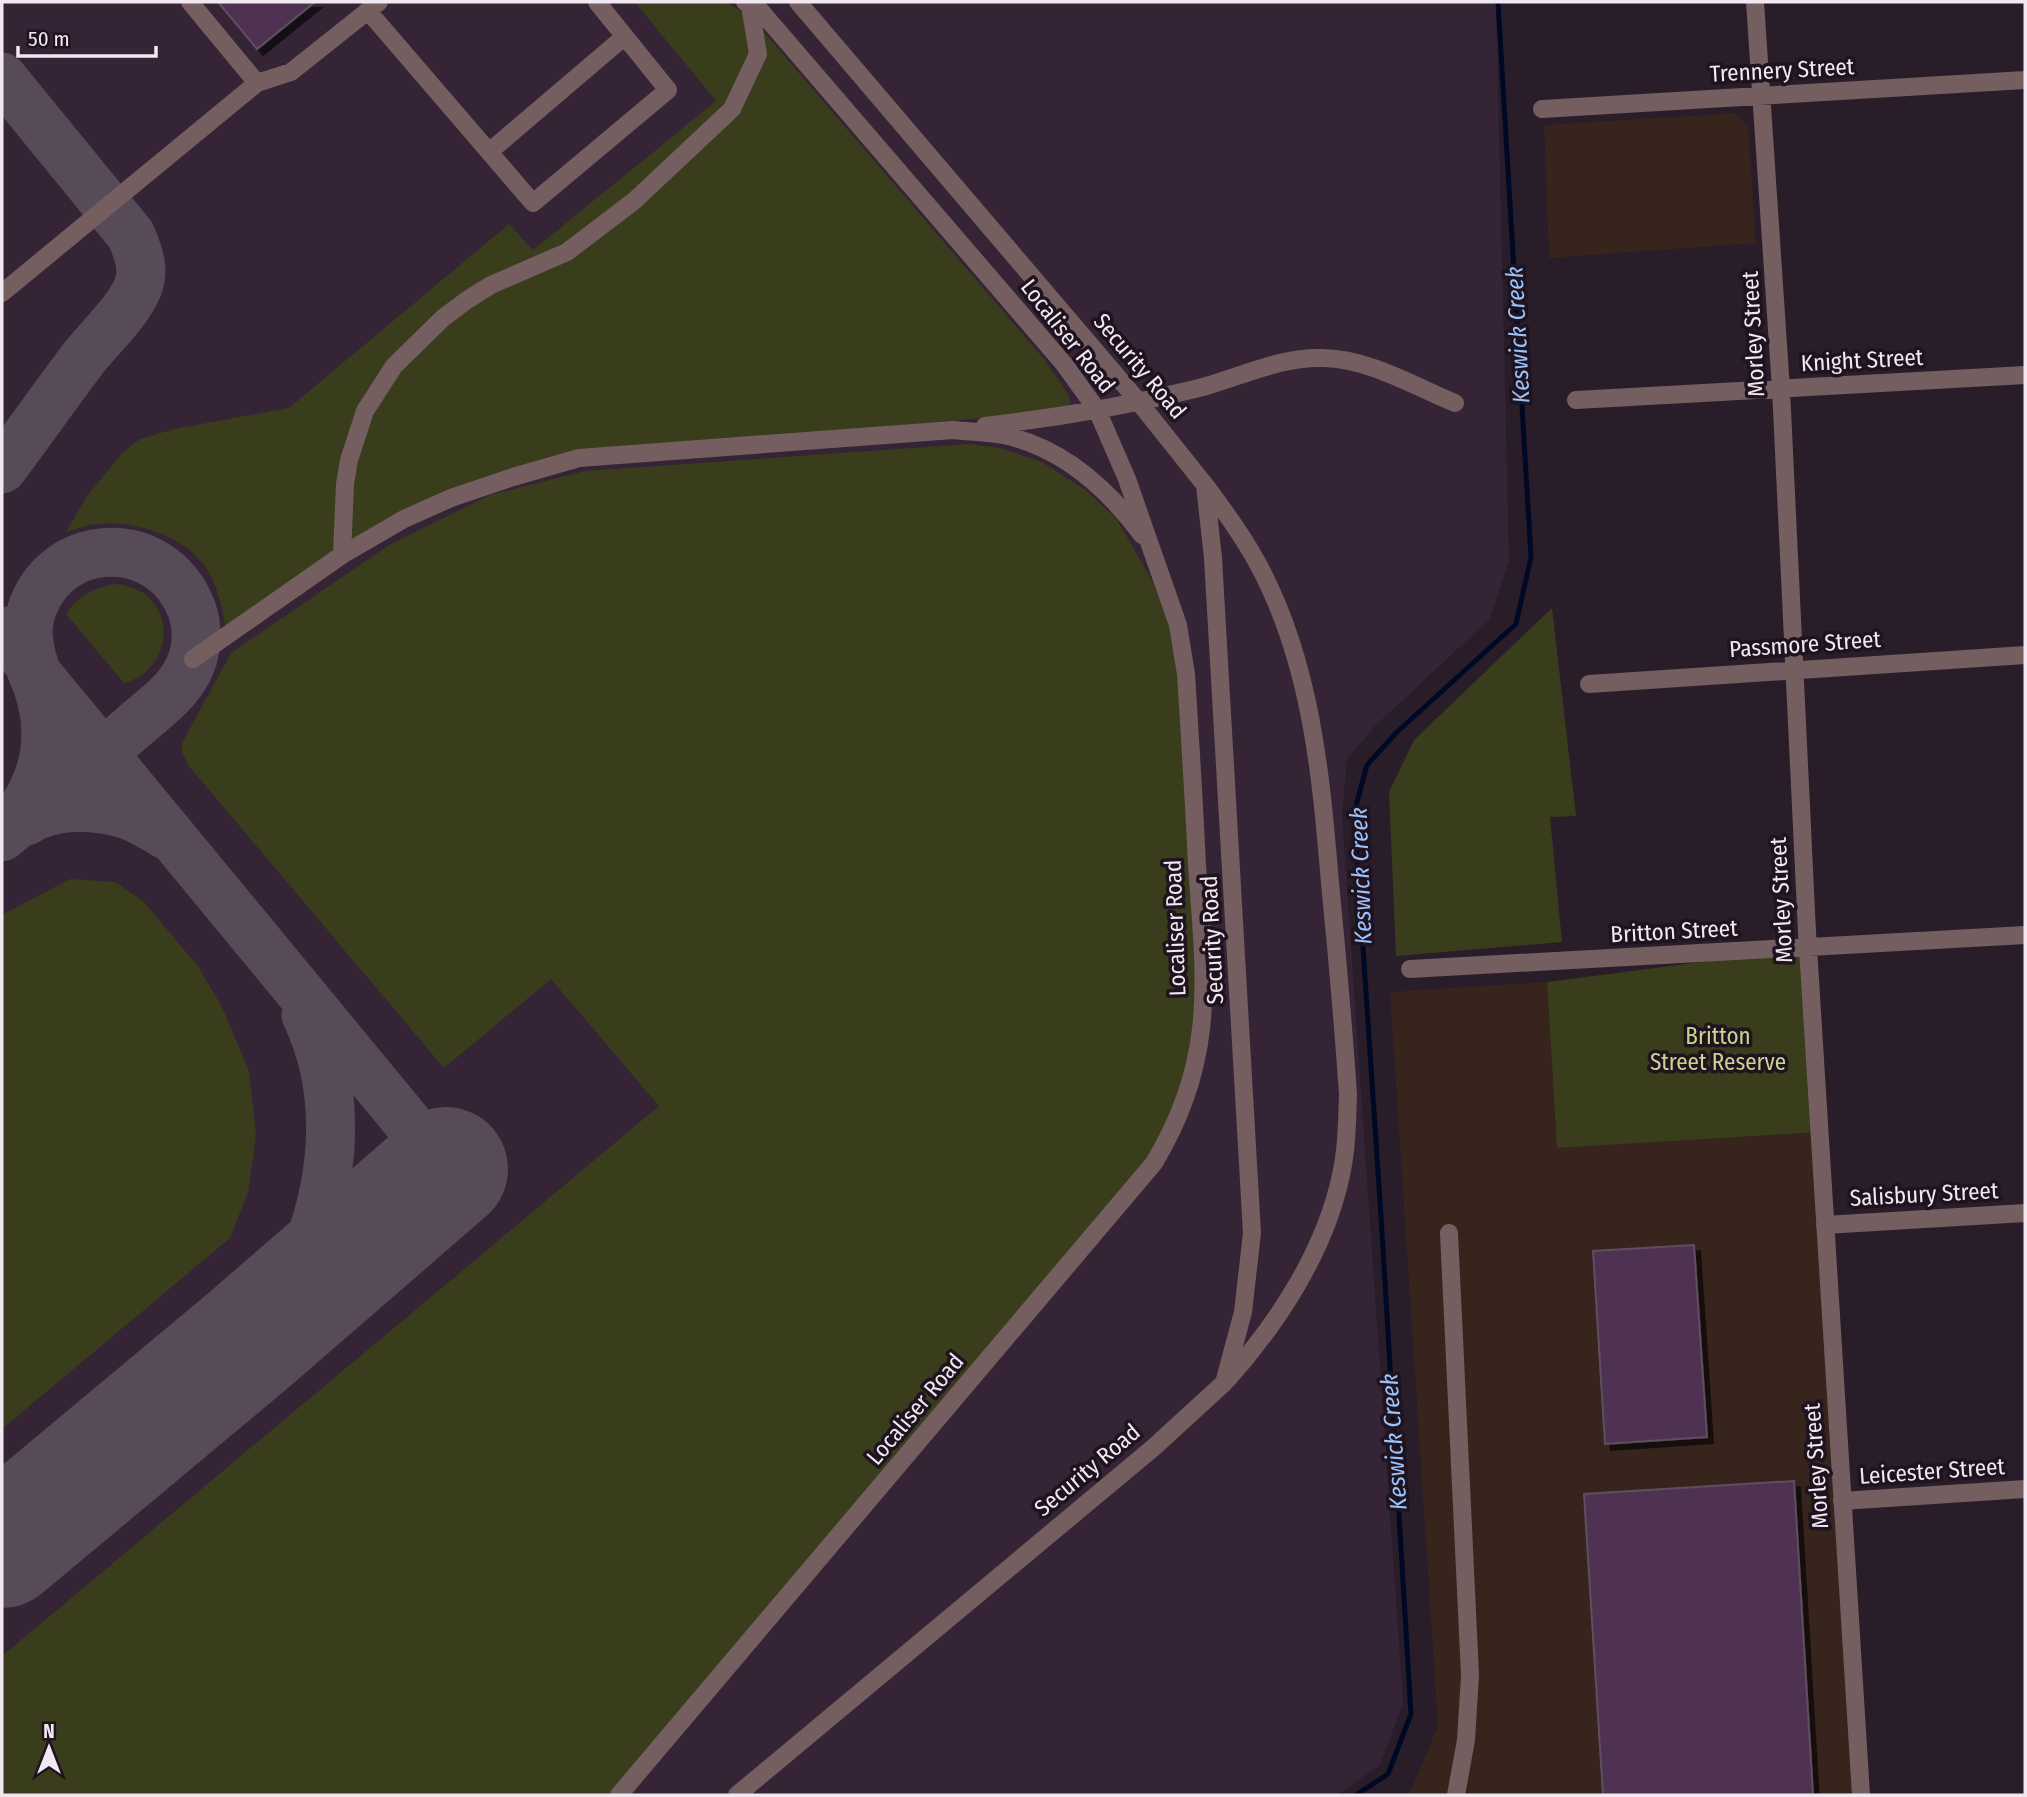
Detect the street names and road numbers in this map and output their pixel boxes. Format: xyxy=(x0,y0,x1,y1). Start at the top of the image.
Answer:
street label: Trennery Street xyxy=(1709,52,1855,88)
street label: Morley Street xyxy=(1736,270,1770,398)
street label: Localiser Road xyxy=(1015,274,1121,398)
street label: Security Road xyxy=(1088,308,1192,424)
street label: Knight Street xyxy=(1800,343,1924,377)
street label: Passmore Street xyxy=(1728,625,1882,663)
street label: Morley Street xyxy=(1764,836,1798,964)
street label: Localiser Road xyxy=(1159,859,1191,997)
street label: Security Road xyxy=(1195,875,1229,1005)
street label: Britton Street xyxy=(1610,914,1739,948)
street label: Salisbury Street xyxy=(1849,1176,1999,1212)
street label: Localiser Road xyxy=(860,1348,970,1470)
street label: Morley Street xyxy=(1798,1402,1834,1530)
street label: Security Road xyxy=(1029,1418,1145,1522)
street label: Leicester Street xyxy=(1858,1452,2006,1490)

